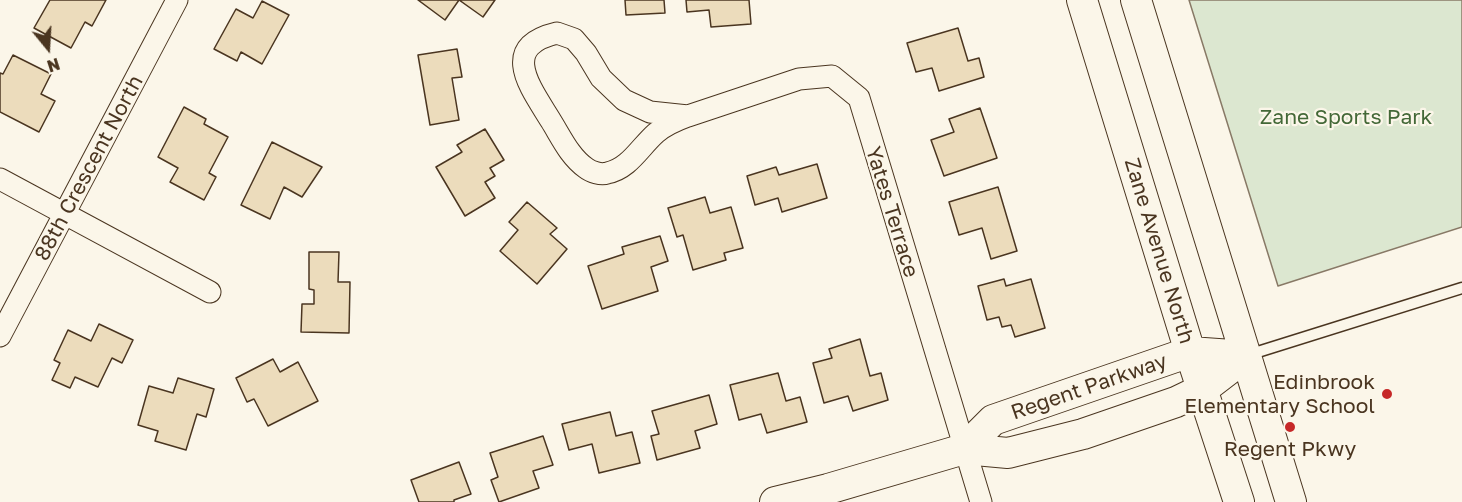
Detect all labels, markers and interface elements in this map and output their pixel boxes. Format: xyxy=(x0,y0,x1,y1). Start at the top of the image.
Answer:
north arrow xyxy=(18,18,78,78)
text: N xyxy=(45,54,62,77)
street label: 88th Crescent North xyxy=(29,71,149,265)
park label: Zane Sports Park xyxy=(1260,104,1432,130)
street label: Yates Terrace xyxy=(860,144,924,280)
street label: Zane Avenue North xyxy=(1119,155,1199,347)
street label: Regent Parkway xyxy=(1008,349,1170,425)
place label: Edinbrook Elementary School xyxy=(1184,369,1375,419)
marker: Edinbrook Elementary School xyxy=(1380,387,1394,401)
marker: Regent Pkwy xyxy=(1283,420,1297,434)
place label: Regent Pkwy xyxy=(1224,436,1356,462)

